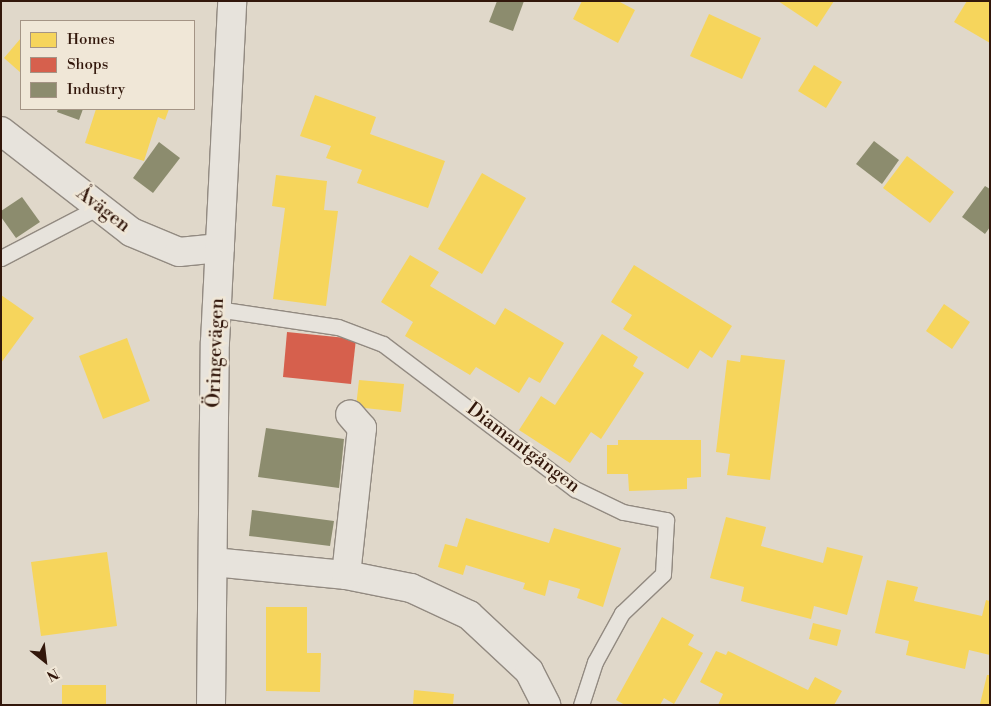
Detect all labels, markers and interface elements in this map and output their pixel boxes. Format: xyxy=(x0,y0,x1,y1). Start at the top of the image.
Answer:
legend xyxy=(20,20,195,110)
text: Homes xyxy=(67,30,115,49)
text: Shops xyxy=(67,55,108,74)
text: Industry xyxy=(67,80,125,99)
street label: Åvägen xyxy=(72,182,134,238)
street label: Öringevägen xyxy=(203,298,229,408)
street label: Diamantgången xyxy=(462,398,584,498)
north arrow xyxy=(20,636,70,686)
text: N xyxy=(43,664,61,685)

